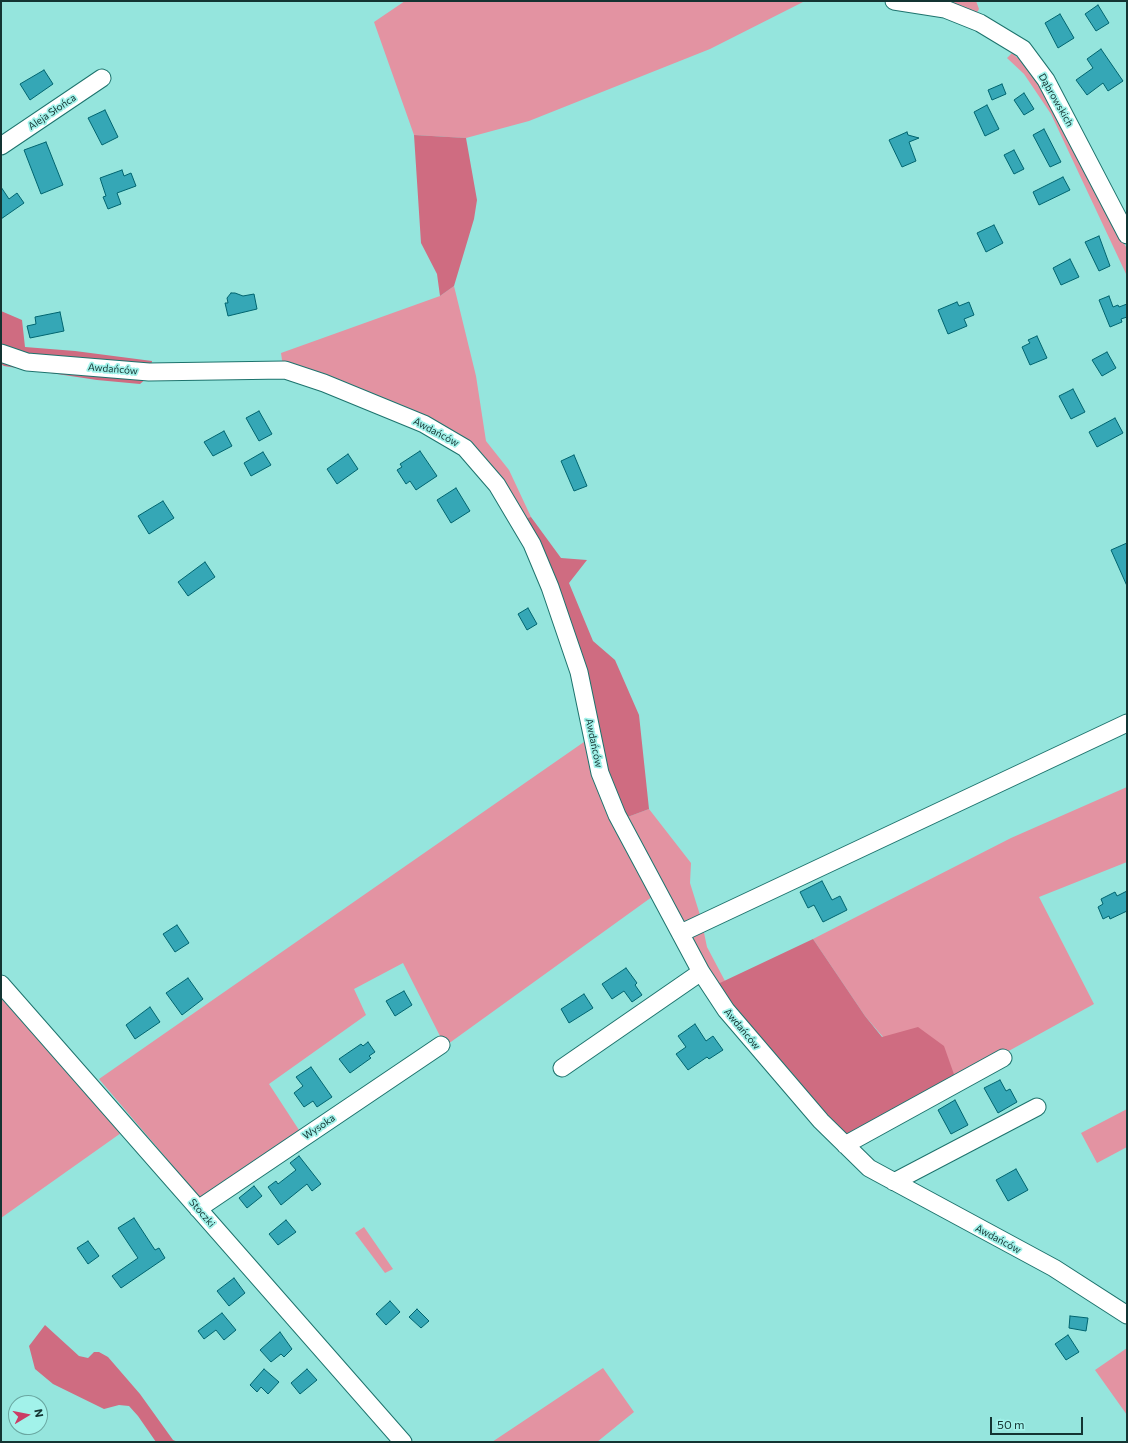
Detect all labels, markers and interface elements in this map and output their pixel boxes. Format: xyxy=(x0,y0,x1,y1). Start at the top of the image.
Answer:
street label: Dąbrowskich xyxy=(1036,71,1076,129)
street label: Aleja Słońca xyxy=(26,92,78,132)
street label: Awdańców xyxy=(88,361,138,377)
street label: Awdańców xyxy=(411,415,461,449)
street label: Awdańców xyxy=(583,717,605,769)
street label: Awdańców xyxy=(721,1006,763,1052)
street label: Wysoka xyxy=(301,1112,337,1142)
street label: Stoczki xyxy=(186,1196,218,1230)
street label: Awdańców xyxy=(973,1222,1023,1256)
north arrow xyxy=(8,1395,48,1435)
text: N xyxy=(32,1408,46,1418)
scale bar xyxy=(992,1409,1085,1435)
text: 50 m xyxy=(997,1417,1025,1431)

